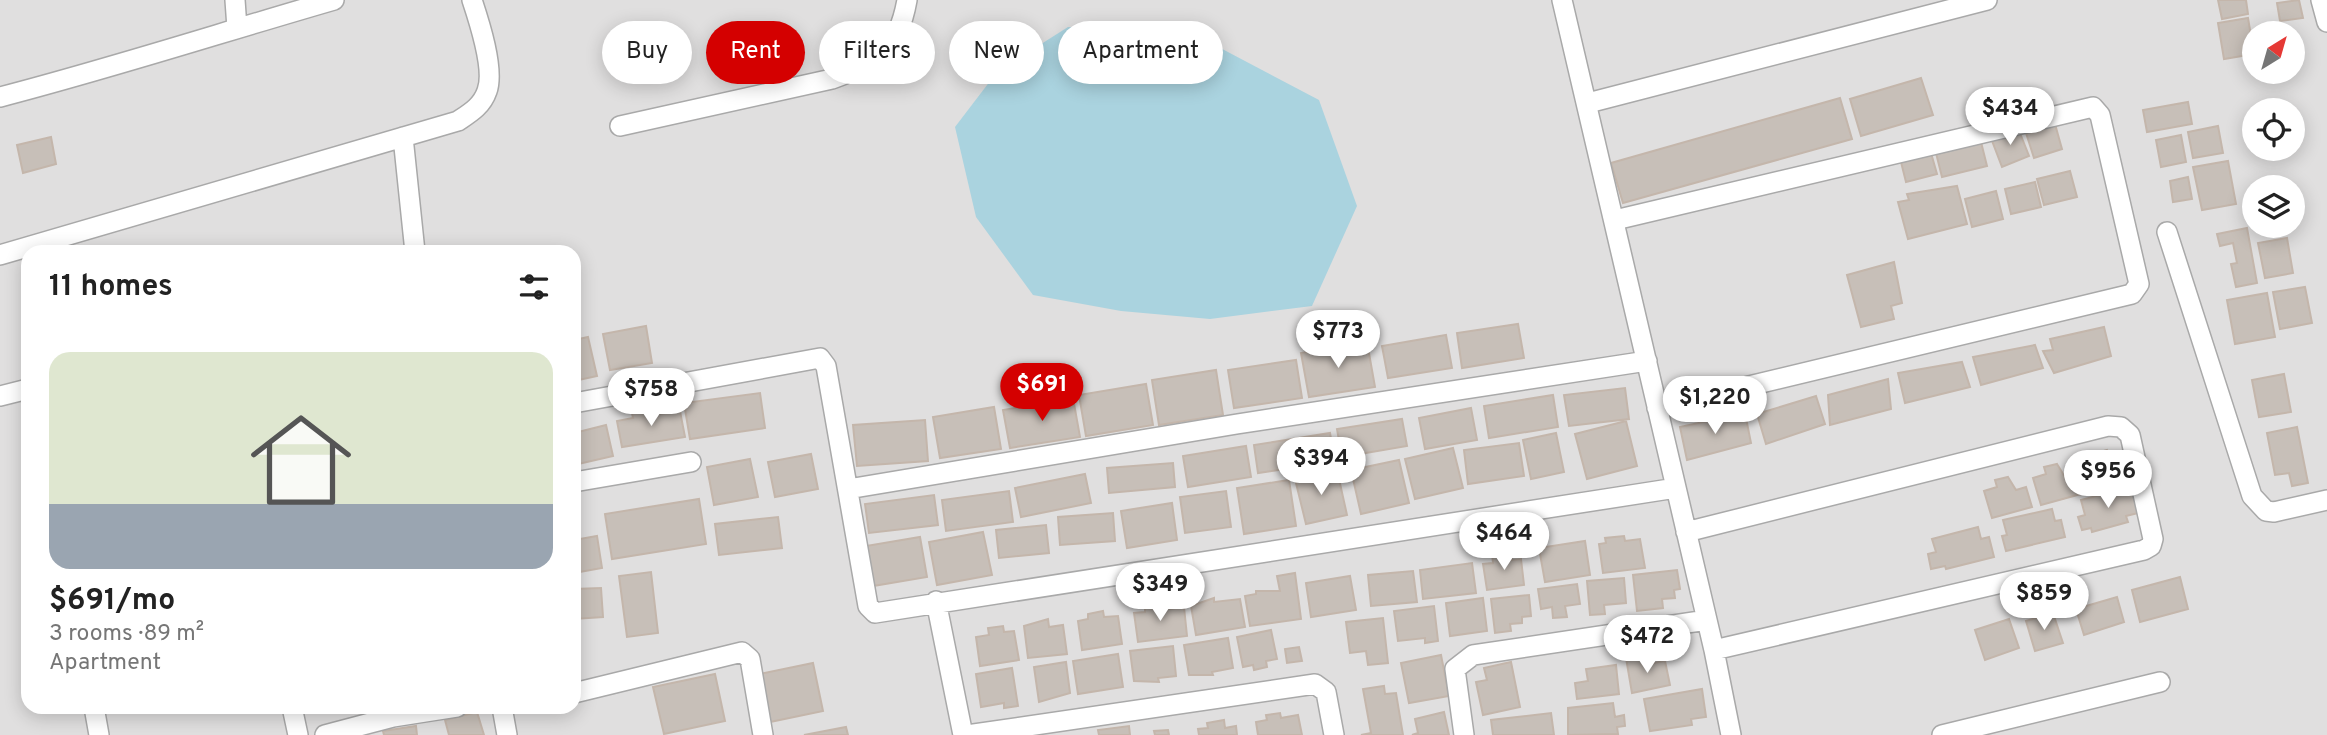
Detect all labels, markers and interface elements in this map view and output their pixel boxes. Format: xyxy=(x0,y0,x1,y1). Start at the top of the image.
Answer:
chip: Buy xyxy=(602,21,692,84)
chip: Rent xyxy=(706,21,805,84)
chip: Filters xyxy=(819,21,935,84)
chip: New xyxy=(949,21,1044,84)
chip: Apartment xyxy=(1058,21,1223,84)
north arrow xyxy=(2242,21,2305,84)
map controls xyxy=(2242,21,2305,238)
pin: $434 xyxy=(1969,88,2051,147)
text: $434 xyxy=(1981,95,2039,124)
button: locate xyxy=(2242,98,2305,161)
button: layers xyxy=(2242,175,2305,238)
icon: filters xyxy=(515,268,553,306)
text: 11 homes xyxy=(49,269,173,306)
pin: $773 xyxy=(1297,310,1379,370)
text: $773 xyxy=(1312,318,1364,347)
pin: $691 xyxy=(1001,364,1083,423)
pin: $758 xyxy=(610,368,692,428)
text: $691 xyxy=(1016,371,1068,400)
text: $758 xyxy=(624,376,678,405)
pin: $1,220 xyxy=(1658,376,1772,436)
text: $1,220 xyxy=(1679,384,1751,413)
icon: home xyxy=(238,397,364,523)
pin: $394 xyxy=(1280,438,1362,497)
text: $394 xyxy=(1293,445,1349,474)
pin: $956 xyxy=(2067,450,2149,510)
text: $956 xyxy=(2080,458,2136,487)
pin: $464 xyxy=(1463,512,1545,572)
text: $464 xyxy=(1475,520,1533,549)
pin: $349 xyxy=(1119,564,1201,623)
text: $349 xyxy=(1132,571,1188,600)
pin: $859 xyxy=(2003,572,2085,632)
text: $859 xyxy=(2016,580,2072,609)
text: $691/mo xyxy=(49,583,175,620)
pin: $472 xyxy=(1606,616,1688,675)
text: 3 rooms · 89 m² xyxy=(49,620,204,649)
text: $472 xyxy=(1620,623,1674,652)
text: Apartment xyxy=(49,649,161,678)

